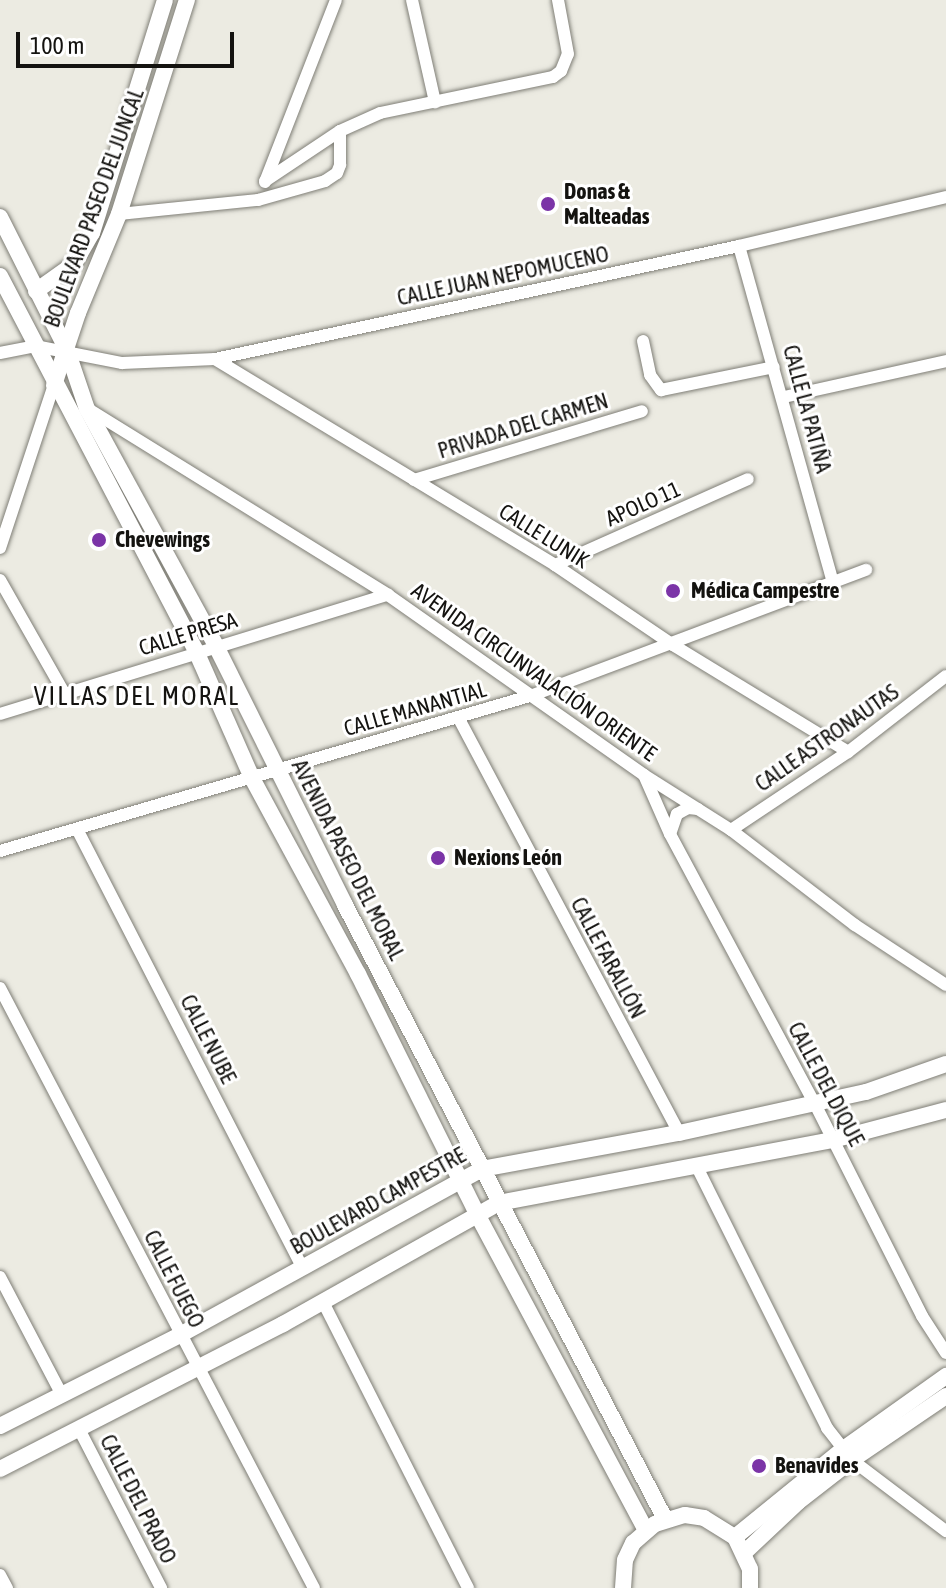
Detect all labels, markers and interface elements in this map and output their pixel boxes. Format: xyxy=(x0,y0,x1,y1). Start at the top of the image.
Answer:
scale bar xyxy=(20,16,238,66)
text: 100 m xyxy=(30,32,84,59)
street label: BOULEVARD PASEO DEL JUNCAL xyxy=(38,85,150,331)
place label: Donas & Malteadas xyxy=(564,178,650,230)
marker: Donas & Malteadas xyxy=(539,195,557,213)
street label: CALLE JUAN NEPOMUCENO xyxy=(395,241,611,311)
street label: CALLE LA PATIÑA xyxy=(777,342,837,476)
street label: PRIVADA DEL CARMEN xyxy=(435,388,611,464)
street label: APOLO 11 xyxy=(602,476,684,532)
street label: CALLE LUNIK xyxy=(494,498,594,574)
place label: Chevewings xyxy=(115,527,210,553)
marker: Chevewings xyxy=(90,531,108,549)
street label: AVENIDA CIRCUNVALACIÓN ORIENTE xyxy=(406,577,662,767)
place label: Médica Campestre xyxy=(691,578,839,604)
marker: Médica Campestre xyxy=(662,580,684,602)
street label: CALLE PRESA xyxy=(136,607,240,661)
street label: CALLE MANANTIAL xyxy=(341,676,489,742)
street label: CALLE ASTRONAUTAS xyxy=(750,679,904,797)
district label: VILLAS DEL MORAL xyxy=(34,681,240,713)
street label: AVENIDA PASEO DEL MORAL xyxy=(286,755,410,965)
place label: Nexions León xyxy=(454,845,562,871)
marker: Nexions León xyxy=(429,849,447,867)
street label: CALLE FARALLÓN xyxy=(565,893,651,1023)
street label: CALLE NUBE xyxy=(174,990,242,1088)
street label: CALLE DEL DIQUE xyxy=(782,1018,870,1150)
street label: BOULEVARD CAMPESTRE xyxy=(286,1142,470,1260)
street label: CALLE FUEGO xyxy=(138,1226,210,1332)
street label: CALLE DEL PRADO xyxy=(94,1430,182,1568)
place label: Benavides xyxy=(775,1453,859,1479)
marker: Benavides xyxy=(750,1457,768,1475)

